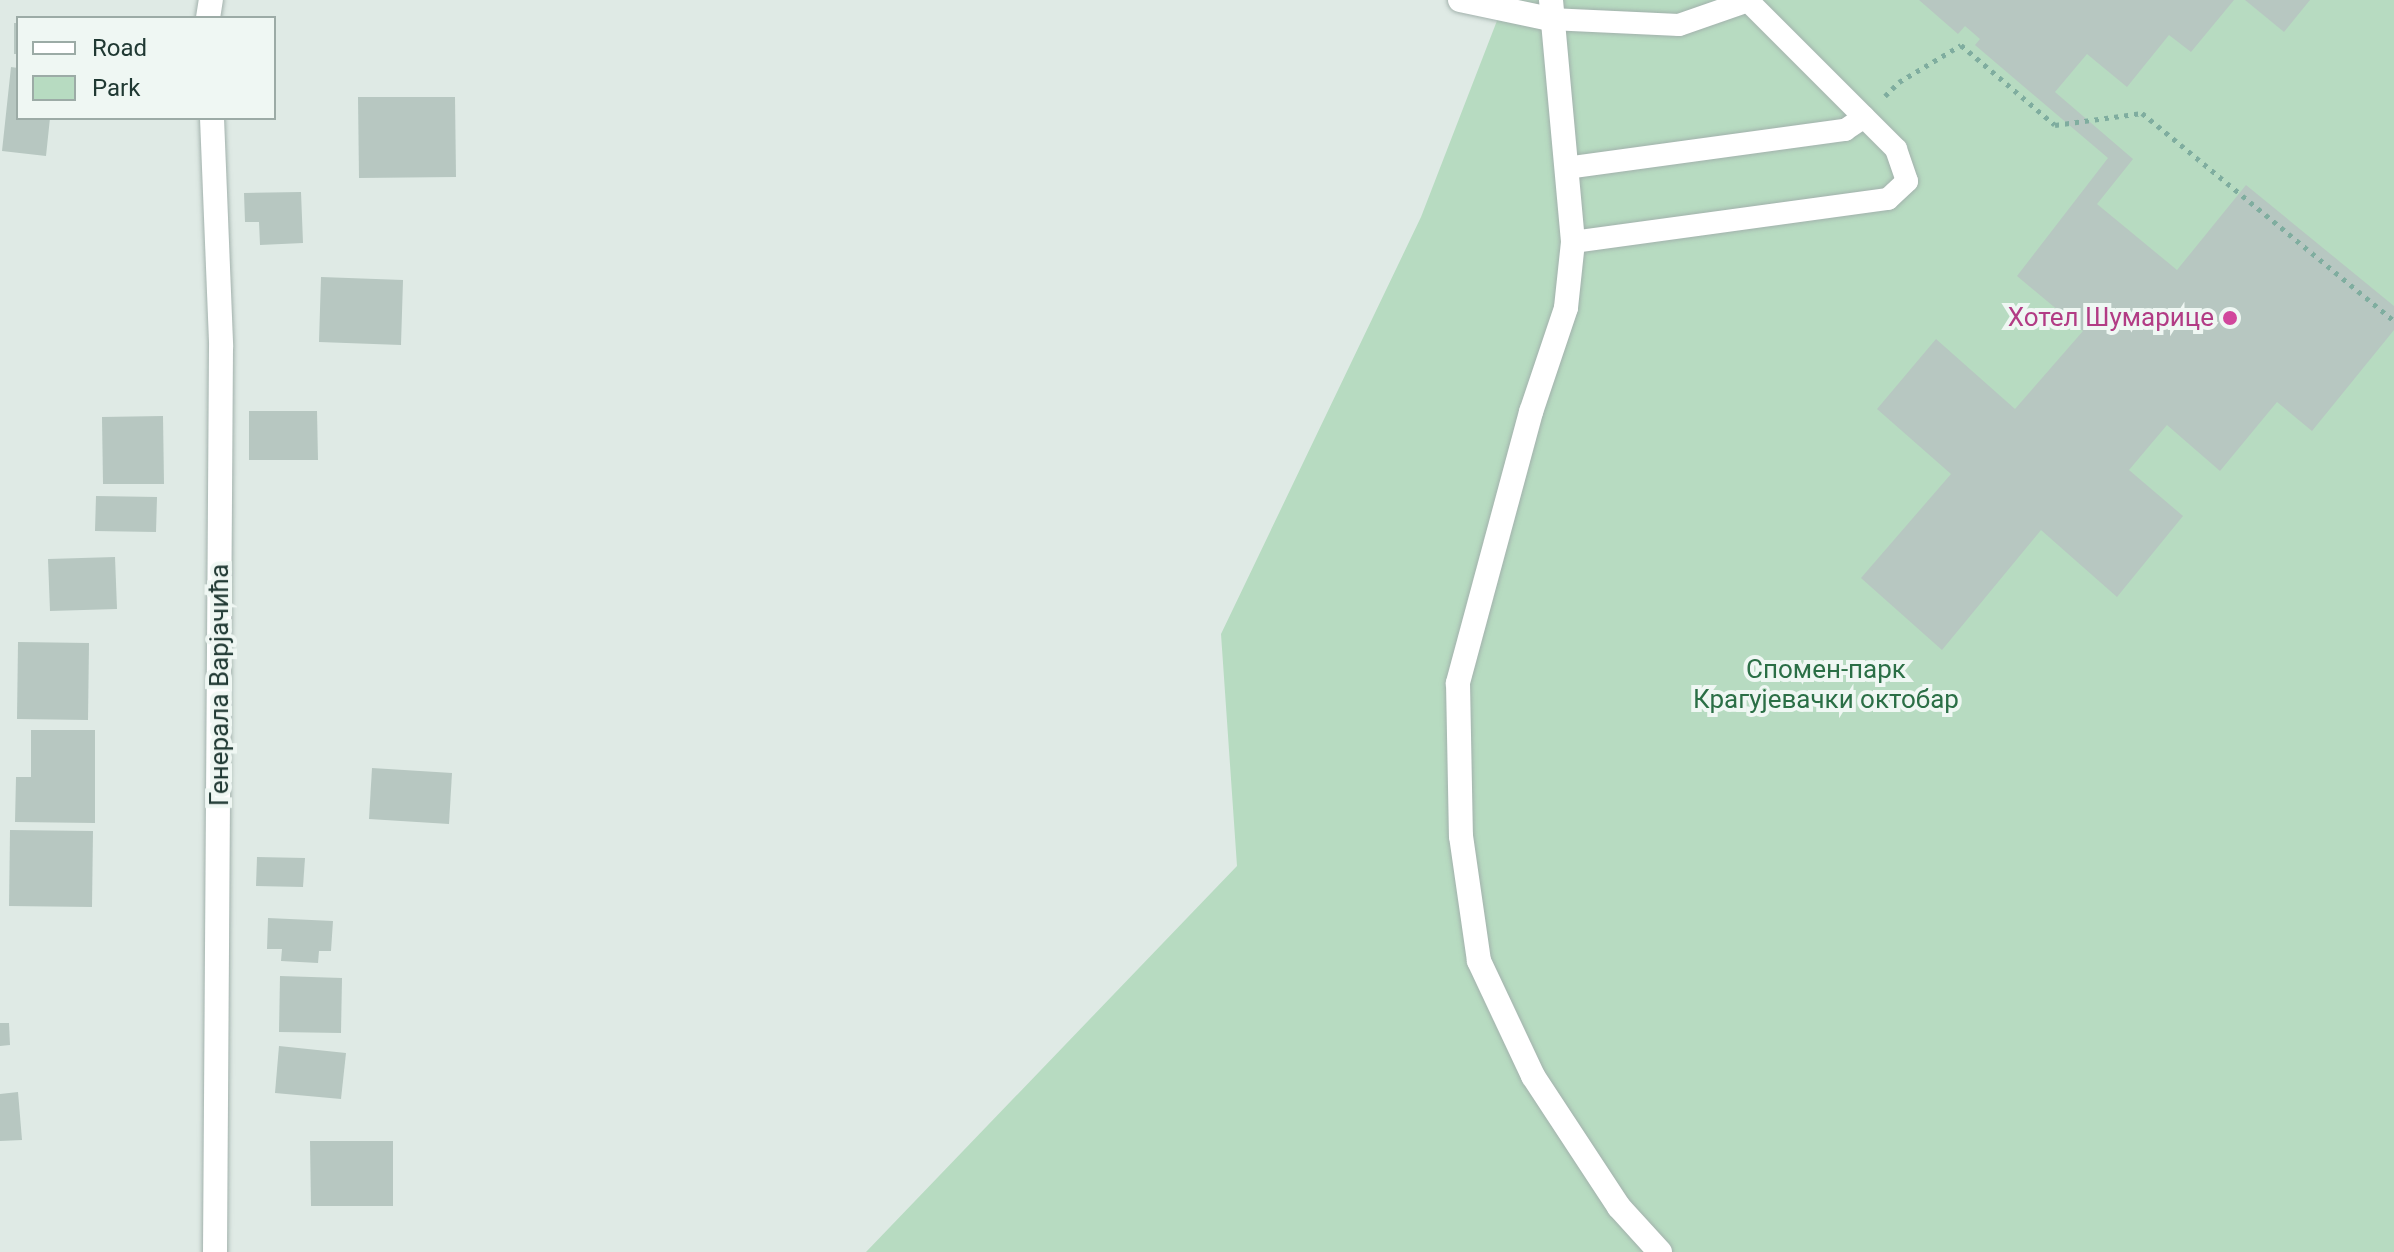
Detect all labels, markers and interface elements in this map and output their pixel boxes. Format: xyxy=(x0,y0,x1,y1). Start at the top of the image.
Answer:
legend xyxy=(16,16,276,120)
text: Road xyxy=(92,34,147,62)
text: Park xyxy=(92,74,140,102)
place label: Хотел Шумарице xyxy=(2008,302,2214,334)
marker: Хотел Шумарице xyxy=(2221,309,2239,327)
street label: Генерала Варјачића xyxy=(204,564,236,806)
park label: Спомен-парк Крагујевачки октобар xyxy=(1693,654,1959,716)

